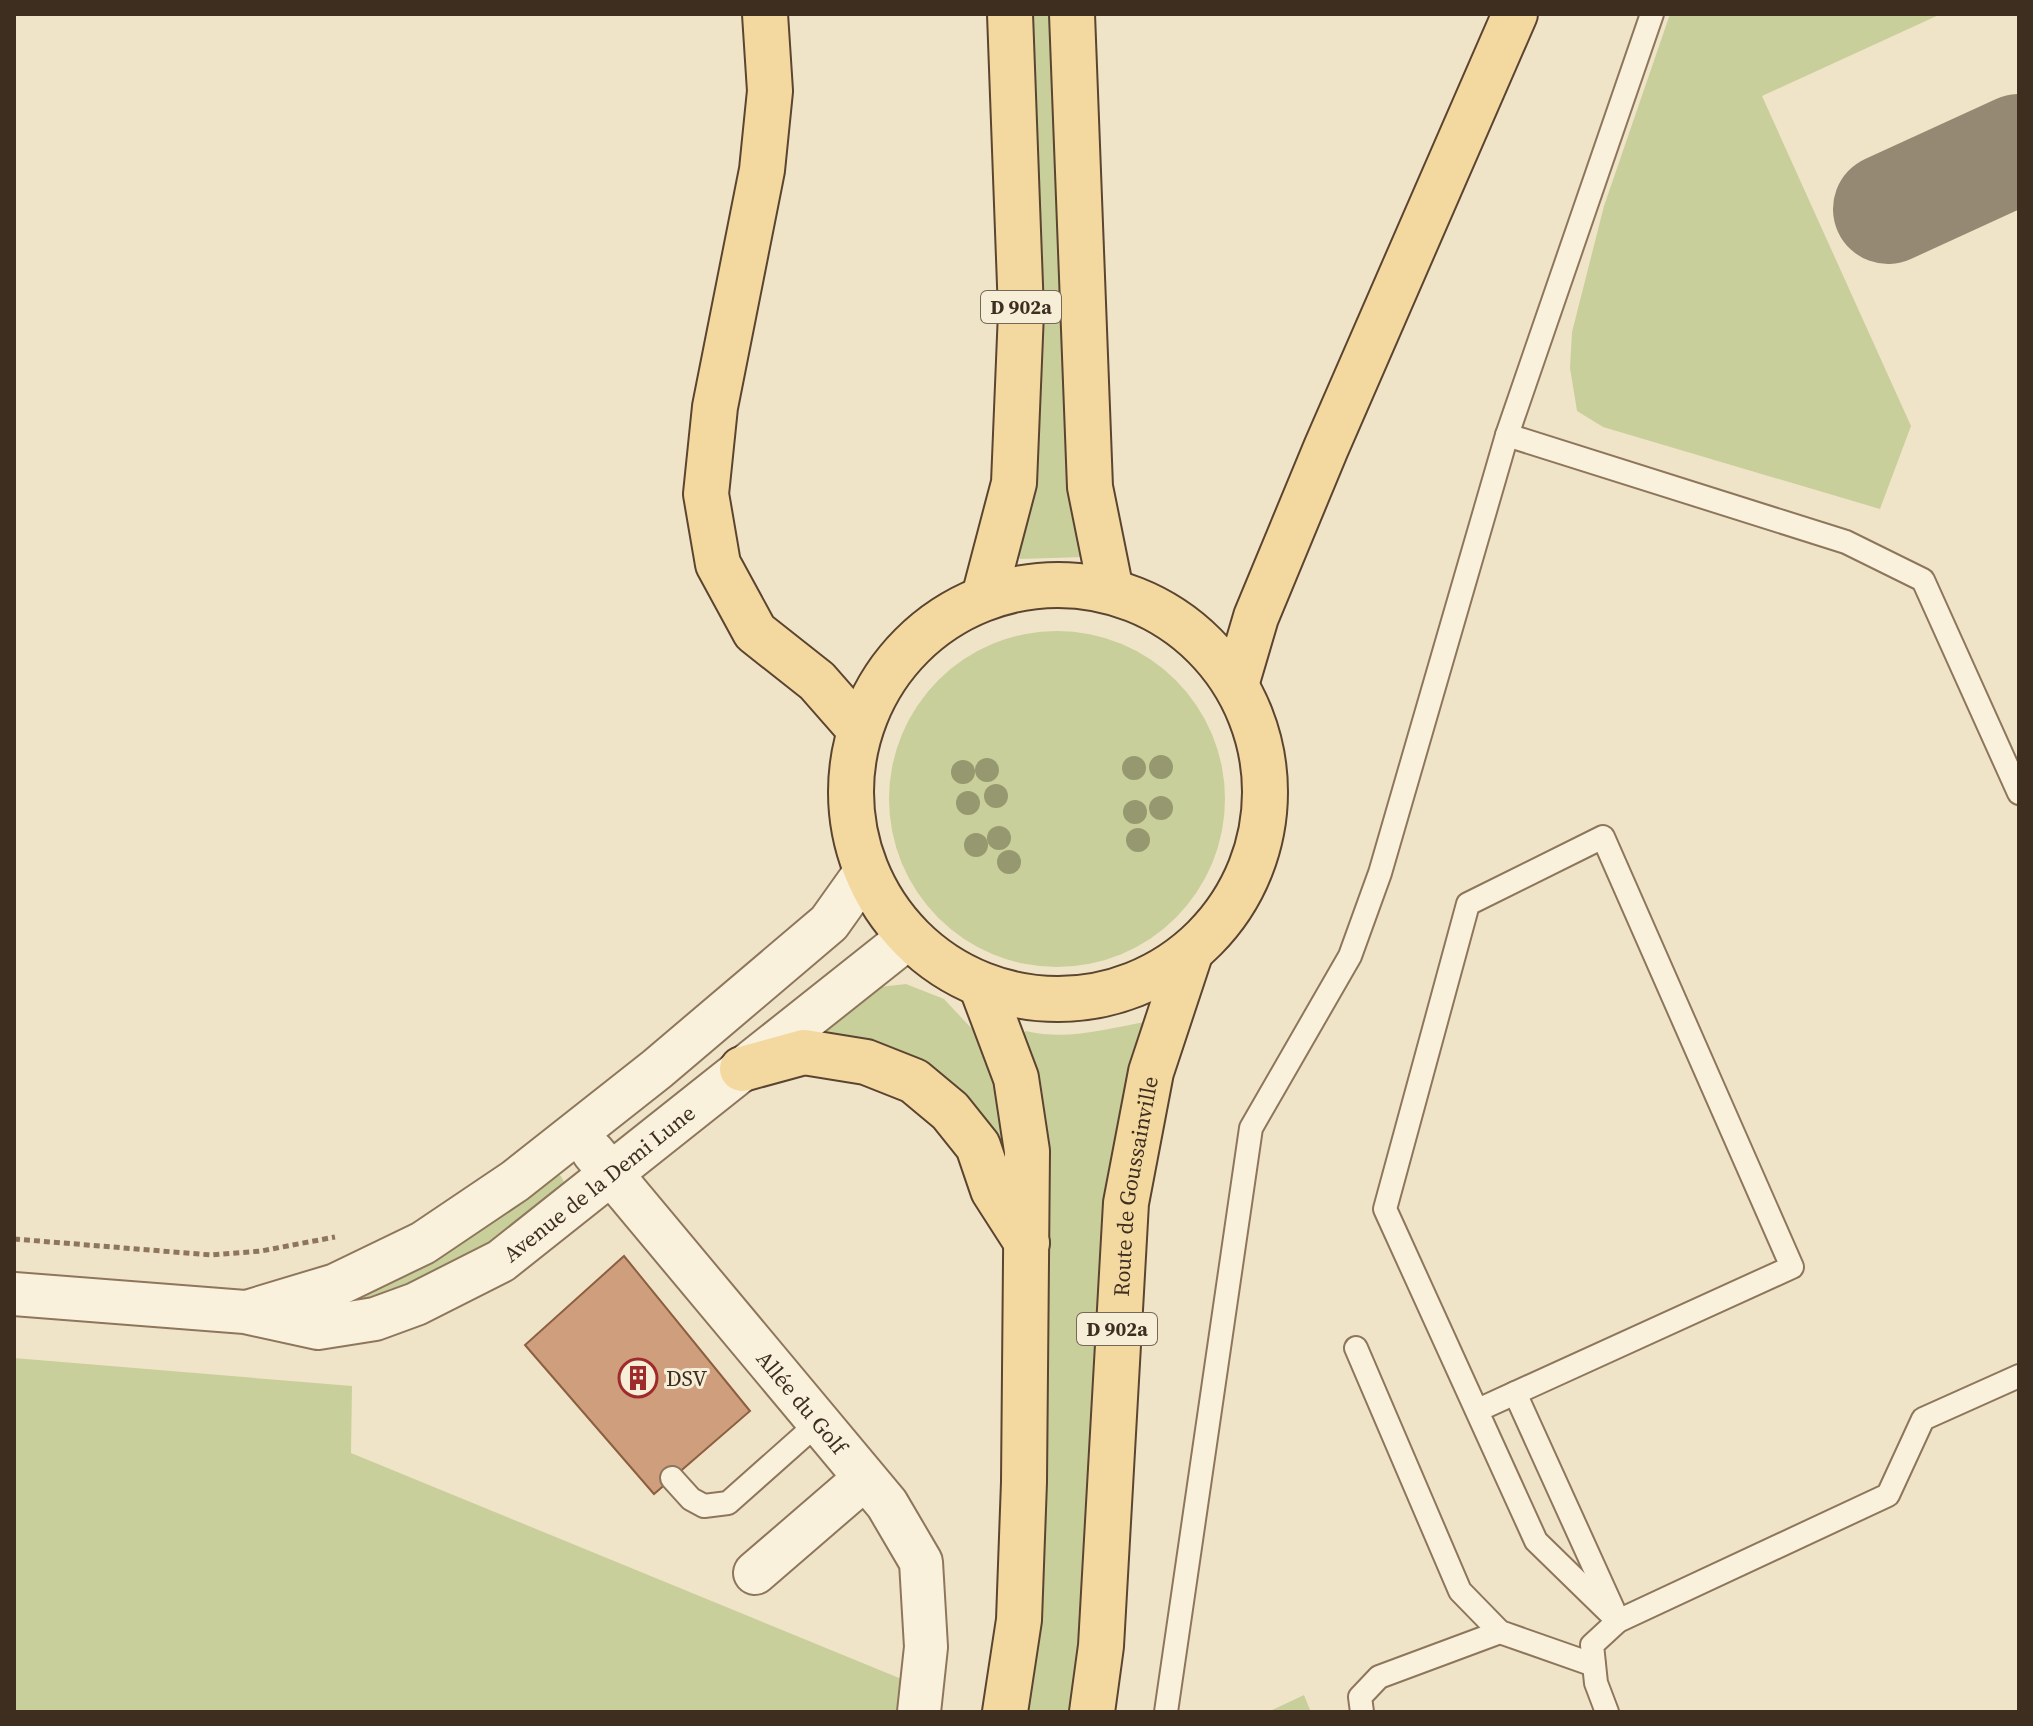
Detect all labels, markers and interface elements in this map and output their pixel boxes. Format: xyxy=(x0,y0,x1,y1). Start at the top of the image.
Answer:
road number: D 902a xyxy=(981,291,1061,323)
street label: Route de Goussainville xyxy=(1106,1074,1165,1297)
street label: Avenue de la Demi Lune xyxy=(497,1098,701,1269)
road number: D 902a xyxy=(1077,1313,1157,1345)
street label: Allée du Golf xyxy=(750,1344,856,1462)
building icon: DSV xyxy=(617,1357,659,1399)
place label: DSV xyxy=(666,1363,707,1393)

